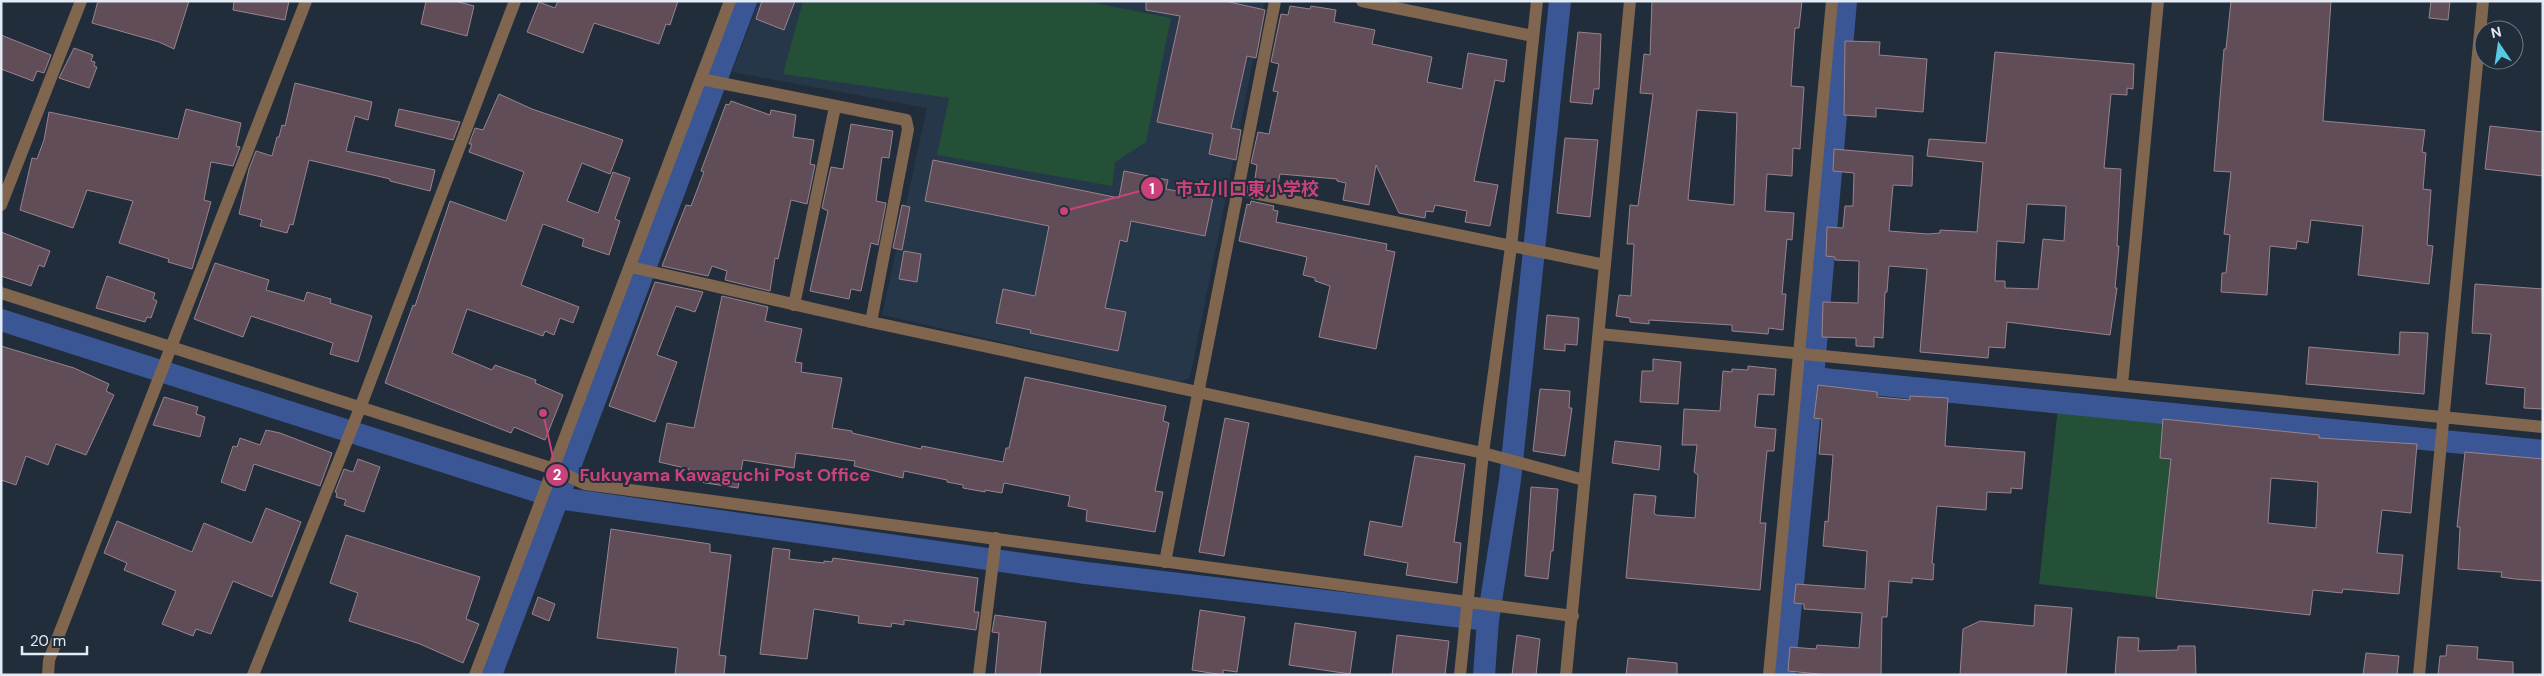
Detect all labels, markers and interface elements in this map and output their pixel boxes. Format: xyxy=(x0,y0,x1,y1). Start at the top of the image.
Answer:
north arrow xyxy=(2474,20,2524,70)
text: N xyxy=(2489,22,2503,42)
callout: 市立川口東小学校 xyxy=(1140,172,1329,205)
text: 市立川口東小学校 xyxy=(1175,177,1319,201)
text: 1 xyxy=(1149,179,1155,199)
callout: Fukuyama Kawaguchi Post Office xyxy=(545,458,881,491)
text: Fukuyama Kawaguchi Post Office xyxy=(580,463,871,487)
text: 2 xyxy=(553,465,562,485)
scale bar xyxy=(22,624,88,656)
text: 20 m xyxy=(30,631,66,651)

